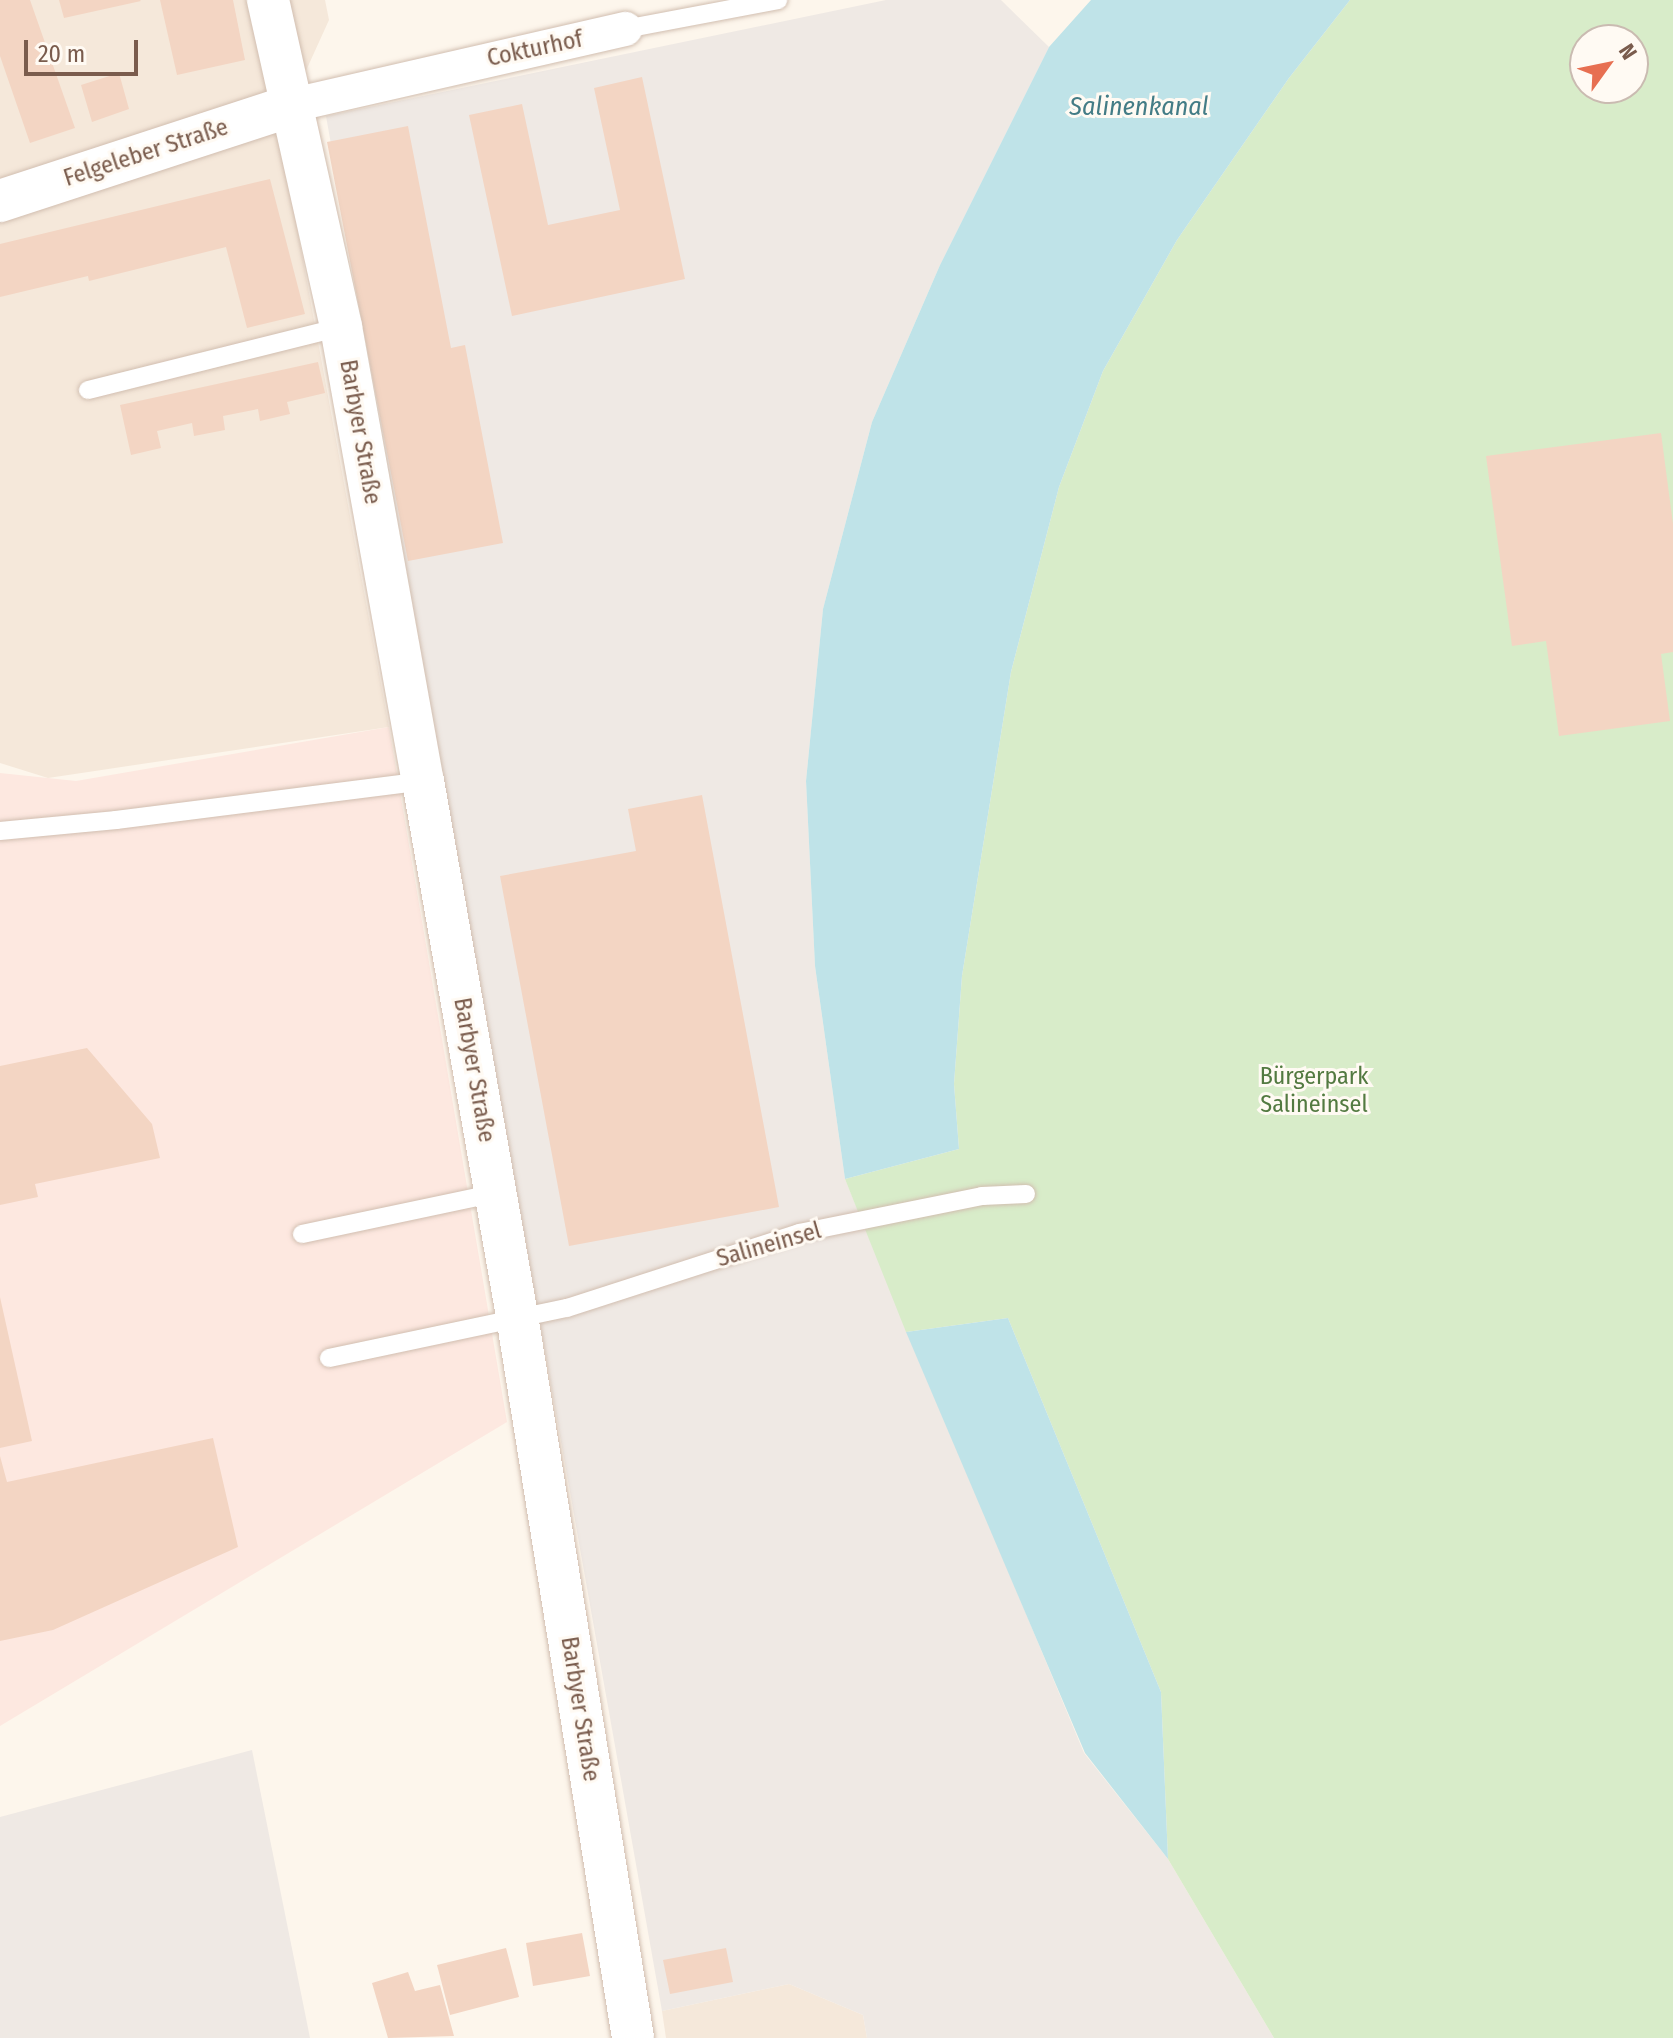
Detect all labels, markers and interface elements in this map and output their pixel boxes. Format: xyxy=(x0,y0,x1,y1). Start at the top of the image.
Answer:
scale bar xyxy=(28,24,142,74)
north arrow xyxy=(1569,24,1649,104)
street label: Cokturhof xyxy=(485,25,585,73)
text: N xyxy=(1613,39,1643,65)
text: 20 m xyxy=(38,40,85,68)
water label: Salinenkanal xyxy=(1069,91,1209,123)
street label: Felgeleber Straße xyxy=(60,113,232,193)
street label: Barbyer Straße xyxy=(333,357,387,507)
street label: Barbyer Straße xyxy=(447,995,501,1145)
park label: Bürgerpark Salineinsel xyxy=(1260,1063,1368,1119)
street label: Salineinsel xyxy=(713,1216,825,1274)
street label: Barbyer Straße xyxy=(554,1635,606,1783)

